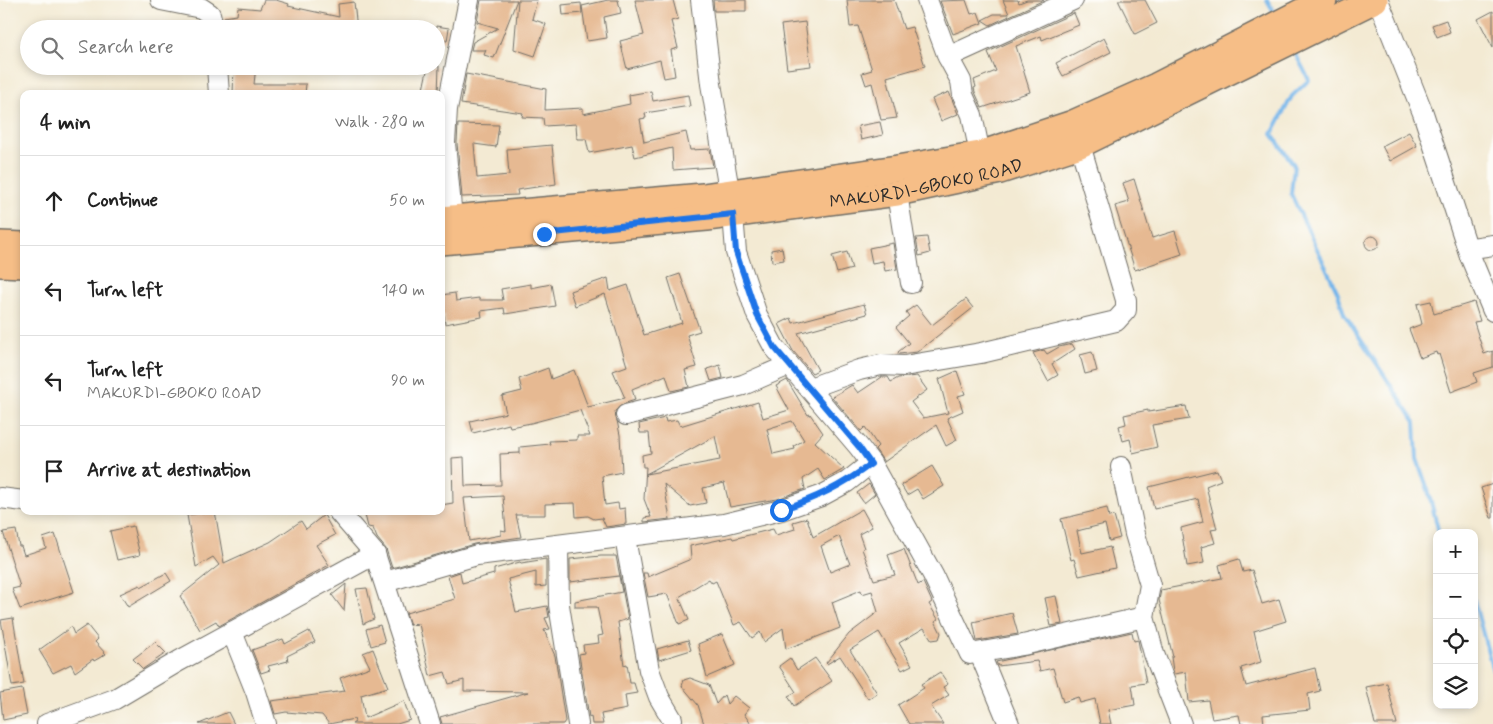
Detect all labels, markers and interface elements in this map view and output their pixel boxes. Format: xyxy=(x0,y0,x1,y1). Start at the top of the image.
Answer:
search box xyxy=(20,20,445,75)
icon: search xyxy=(38,34,66,62)
text: Search here xyxy=(78,35,174,60)
text: 4 min xyxy=(40,109,91,137)
text: Walk · 280 m xyxy=(335,112,425,133)
street label: MAKURDI-GBOKO ROAD xyxy=(828,153,1026,215)
icon: ahead xyxy=(40,187,68,215)
text: Continue xyxy=(87,188,158,213)
text: 50 m xyxy=(389,190,425,211)
route end xyxy=(533,223,556,246)
icon: left xyxy=(40,277,68,305)
text: Turn left xyxy=(87,278,163,303)
text: 140 m xyxy=(381,280,425,301)
text: Turn left xyxy=(87,358,163,383)
icon: left xyxy=(40,367,68,395)
text: 90 m xyxy=(391,370,425,391)
text: MAKURDI-GBOKO ROAD xyxy=(87,383,262,404)
icon: arrive xyxy=(40,457,68,485)
text: Arrive at destination xyxy=(87,458,251,483)
route start xyxy=(770,499,793,522)
map controls xyxy=(1433,529,1478,709)
button: + xyxy=(1433,529,1478,574)
button: − xyxy=(1433,574,1478,619)
button: locate xyxy=(1433,619,1478,664)
button: layers xyxy=(1433,664,1478,709)

